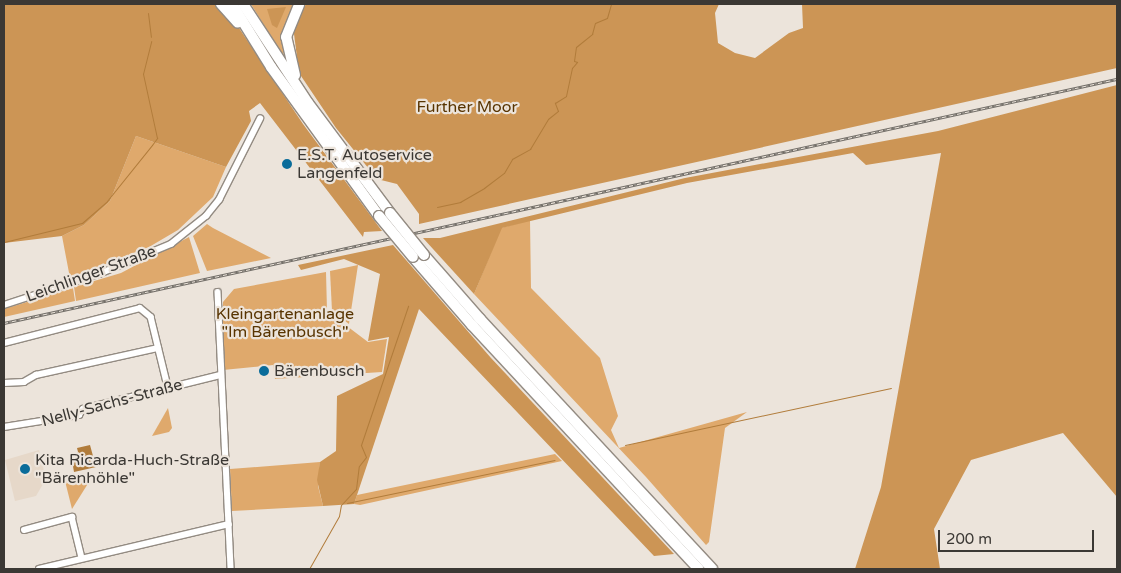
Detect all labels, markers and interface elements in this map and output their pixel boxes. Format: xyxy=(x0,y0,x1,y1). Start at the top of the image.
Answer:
park label: Further Moor xyxy=(416,97,518,117)
place label: E.S.T. Autoservice Langenfeld xyxy=(297,145,432,183)
marker: E.S.T. Autoservice Langenfeld xyxy=(281,158,293,170)
street label: Leichlinger Straße xyxy=(23,242,159,306)
park label: Kleingartenanlage "Im Bärenbusch" xyxy=(216,304,354,342)
place label: Bärenbusch xyxy=(274,361,365,381)
marker: Bärenbusch xyxy=(258,365,270,377)
street label: Nelly-Sachs-Straße xyxy=(40,375,184,431)
place label: Kita Ricarda-Huch-Straße "Bärenhöhle" xyxy=(35,450,229,488)
marker: Kita Ricarda-Huch-Straße "Bärenhöhle" xyxy=(19,463,31,475)
scale bar xyxy=(941,520,1097,552)
text: 200 m xyxy=(946,530,992,548)

